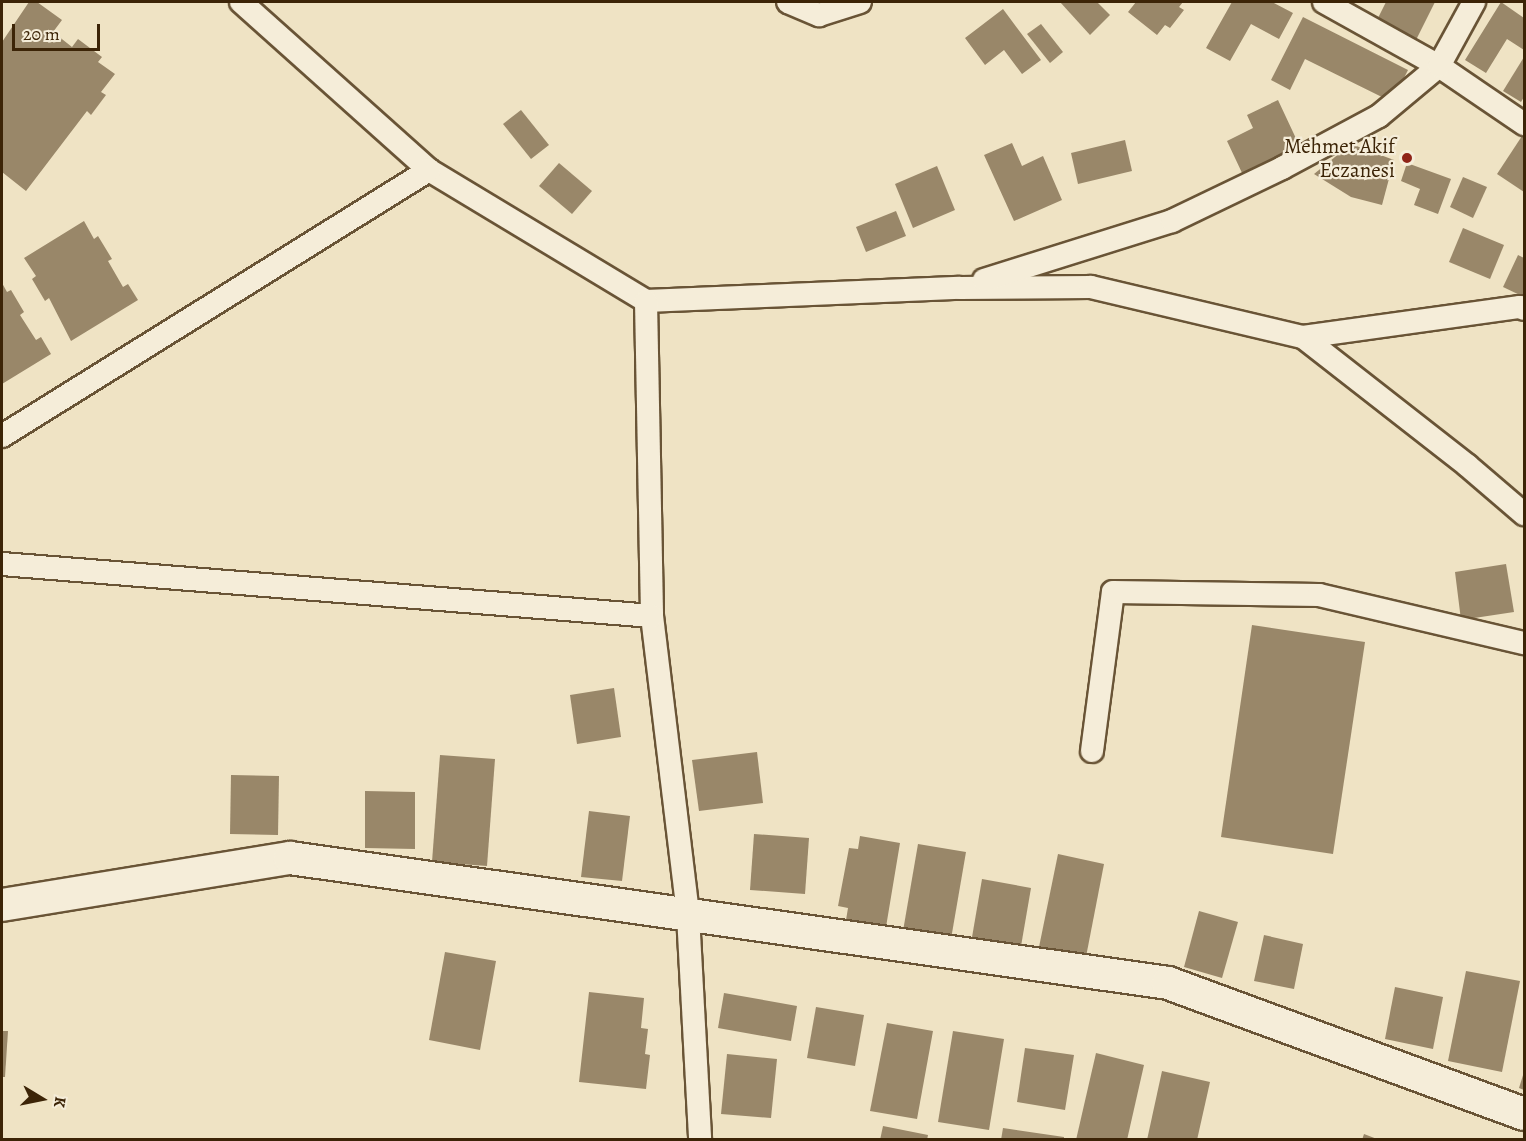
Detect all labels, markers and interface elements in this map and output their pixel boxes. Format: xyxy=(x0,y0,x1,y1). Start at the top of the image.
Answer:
scale bar xyxy=(15,12,104,50)
text: 20 m xyxy=(23,22,60,46)
place label: Mehmet Akif Eczanesi xyxy=(1284,133,1395,183)
marker: Mehmet Akif Eczanesi xyxy=(1400,151,1414,165)
north arrow xyxy=(12,1069,72,1129)
text: K xyxy=(48,1095,71,1109)

